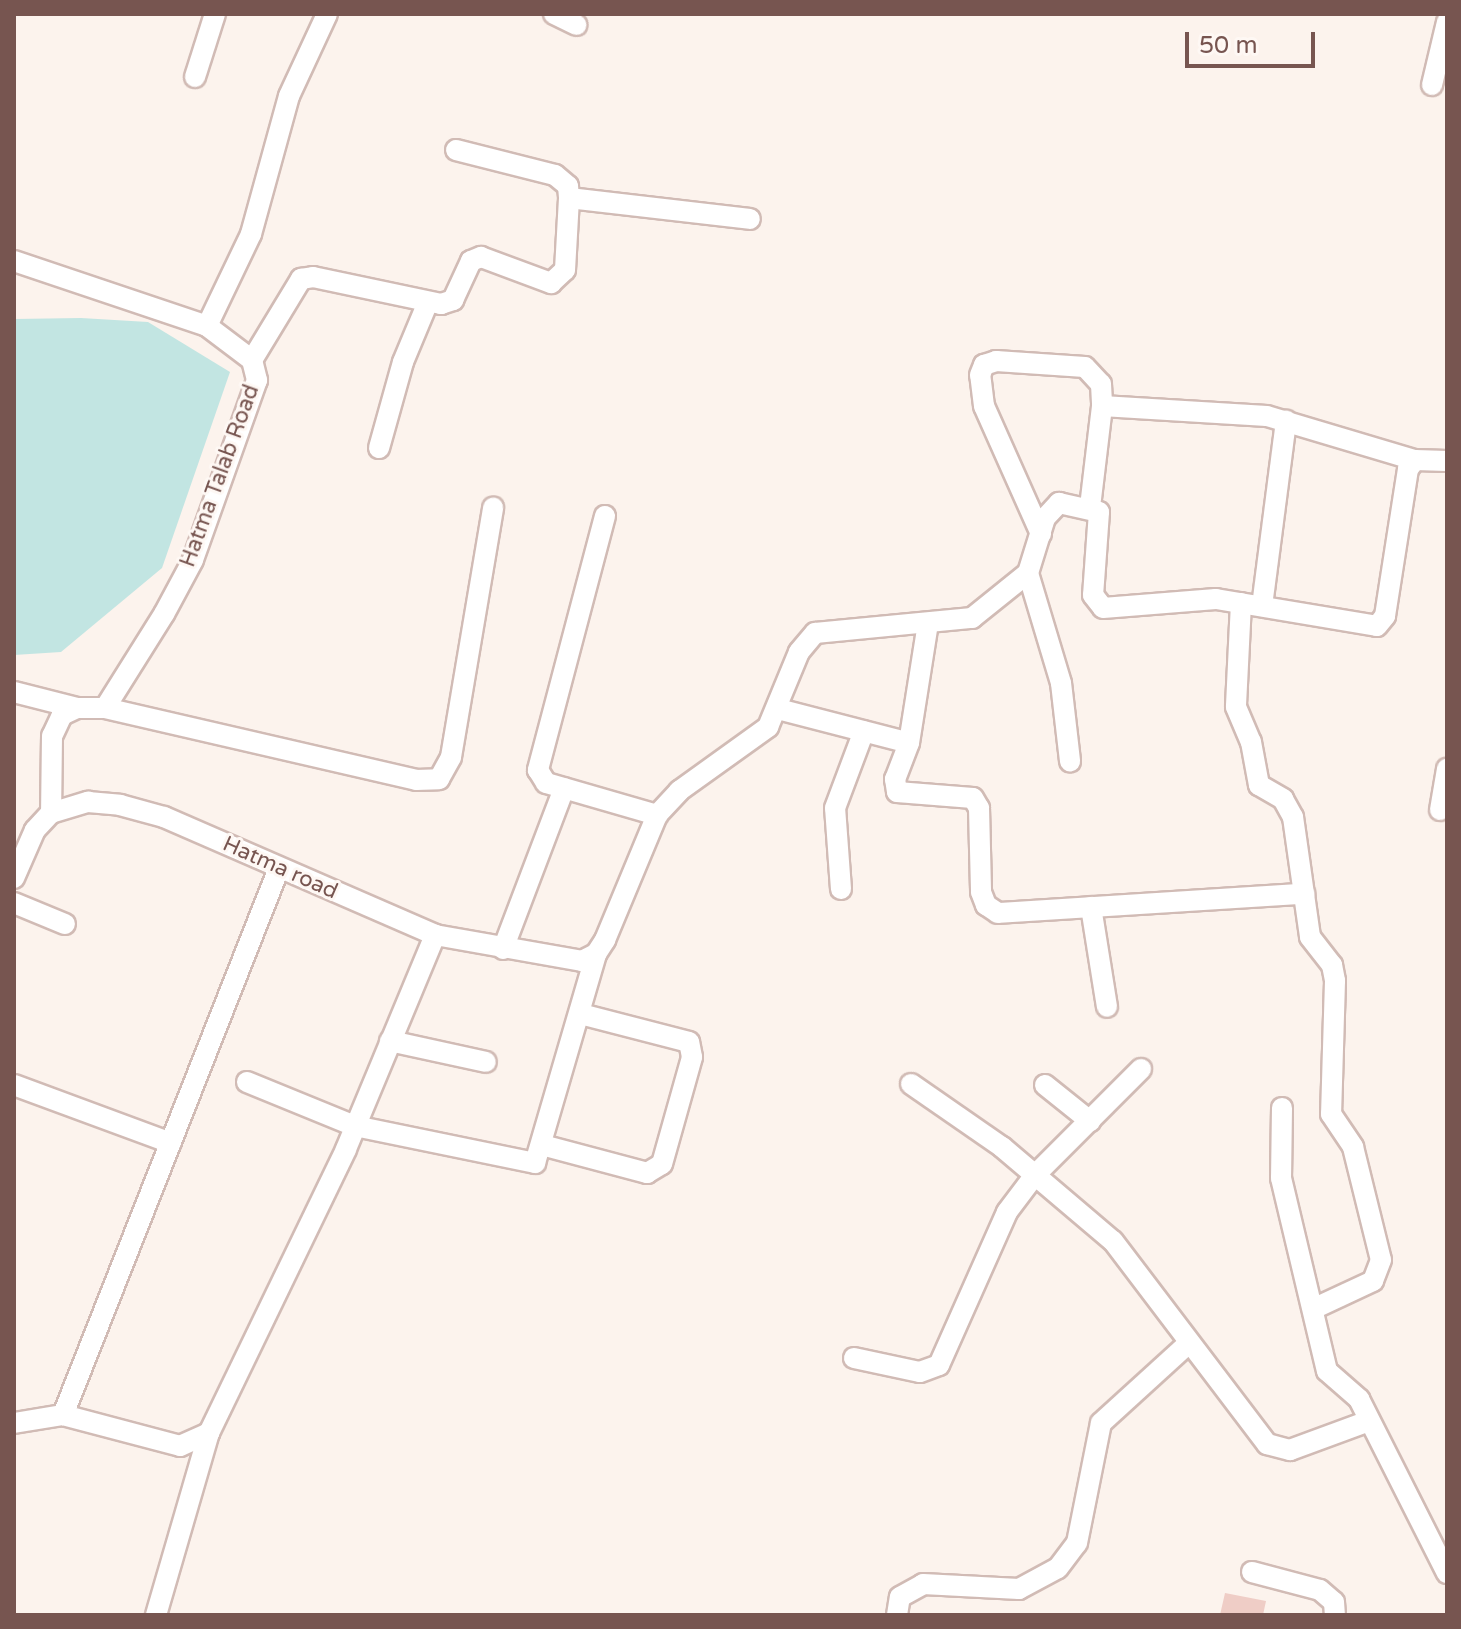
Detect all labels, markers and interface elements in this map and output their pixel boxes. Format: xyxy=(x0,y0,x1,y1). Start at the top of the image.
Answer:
scale bar xyxy=(1189,16,1319,66)
text: 50 m xyxy=(1199,31,1257,60)
street label: Hatma Talab Road xyxy=(175,381,265,571)
street label: Hatma road xyxy=(218,831,342,905)

